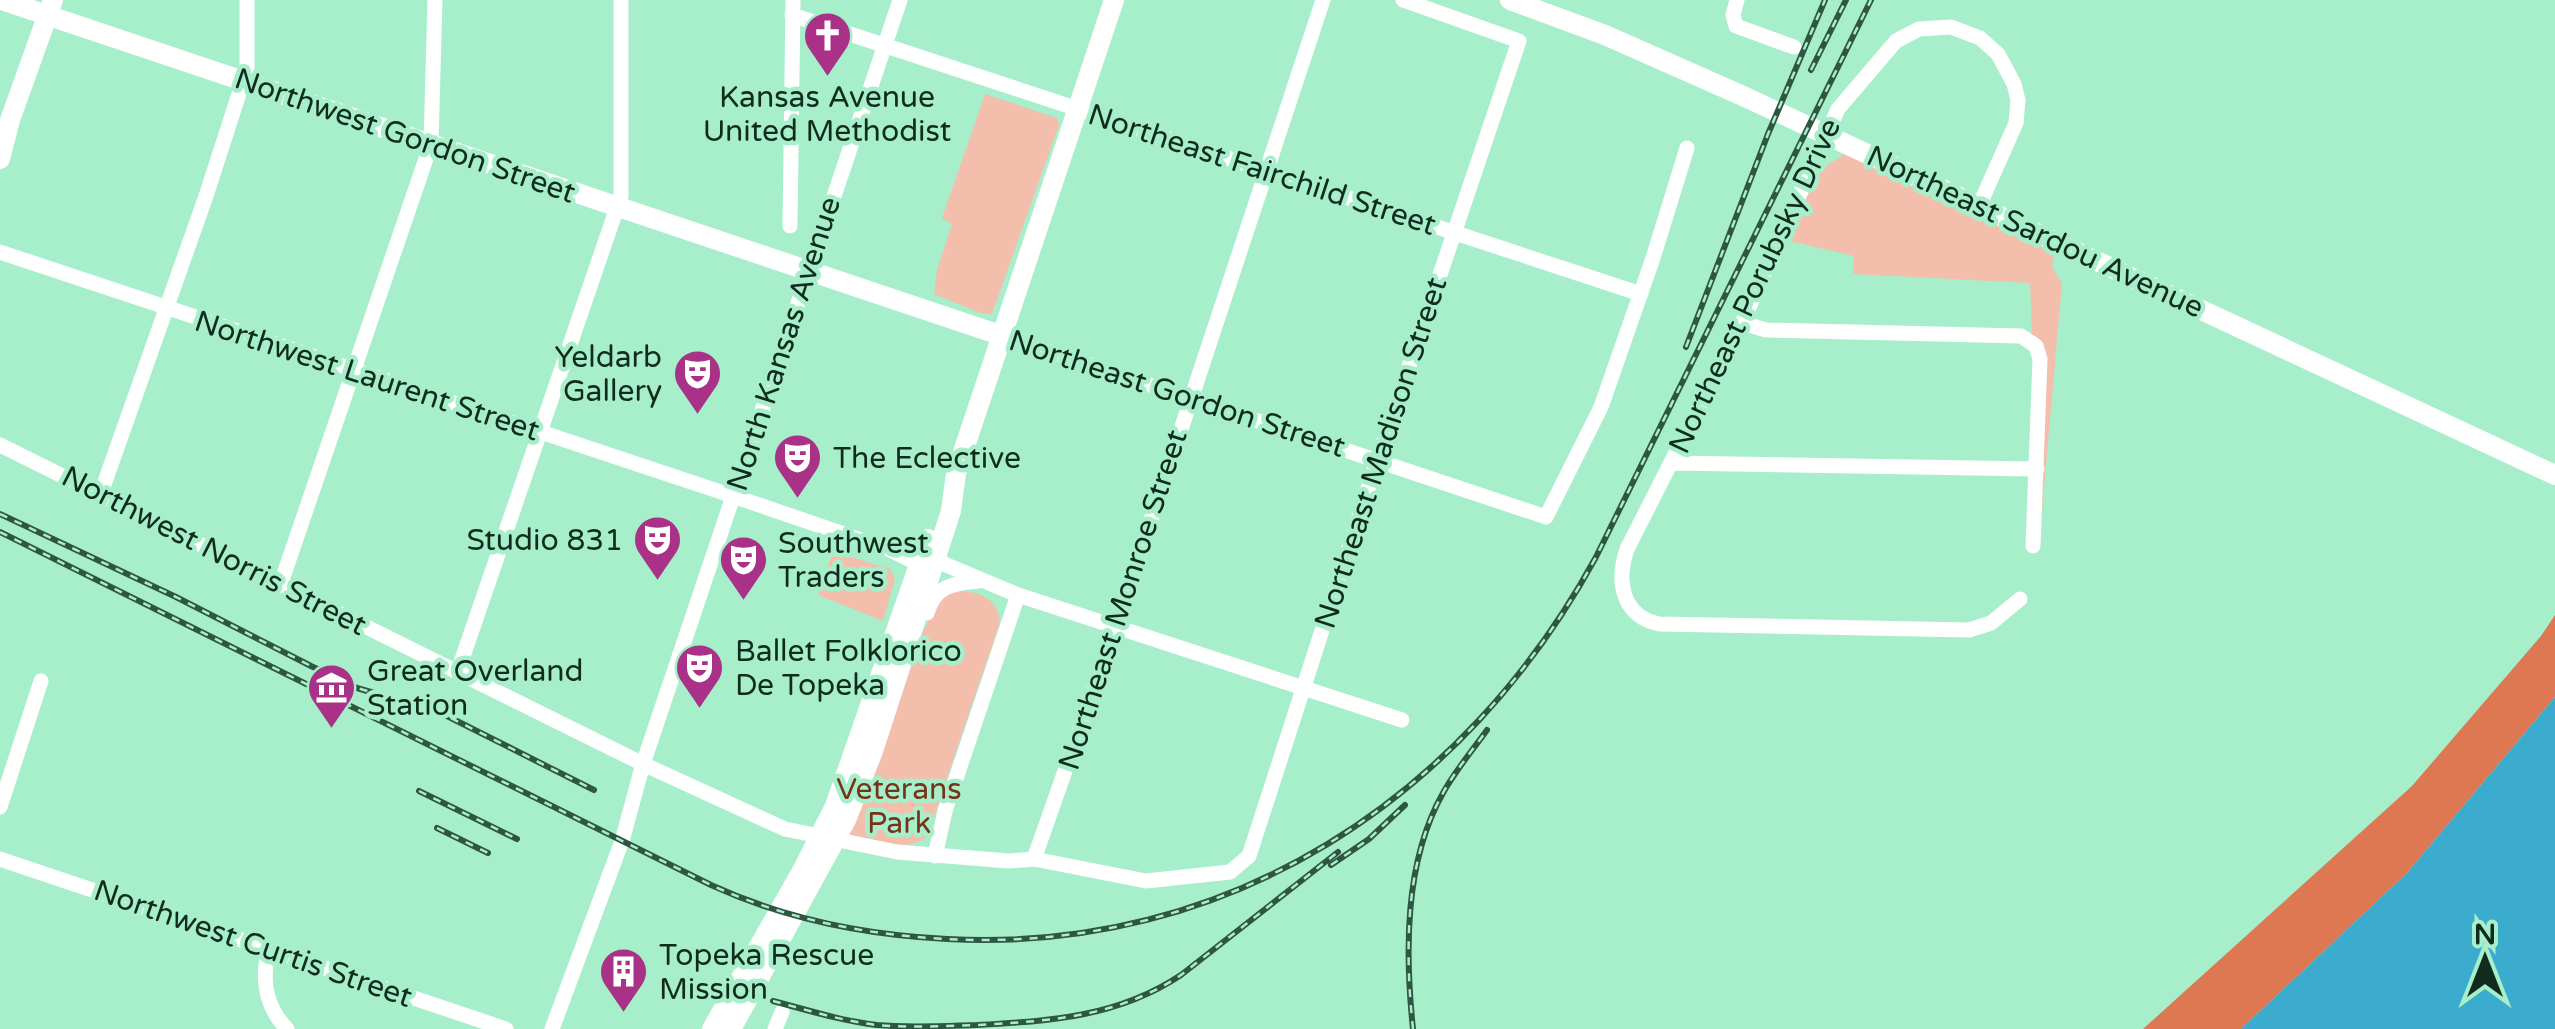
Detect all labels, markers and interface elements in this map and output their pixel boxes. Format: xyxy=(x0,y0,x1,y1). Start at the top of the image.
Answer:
church icon: Kansas Avenue United Methodist xyxy=(801,10,853,78)
street label: Northwest Gordon Street xyxy=(230,60,580,212)
place label: Kansas Avenue United Methodist xyxy=(703,79,951,150)
street label: Northeast Fairchild Street xyxy=(1083,96,1441,244)
street label: Northeast Porubsky Drive xyxy=(1661,112,1849,460)
street label: Northeast Sardou Avenue xyxy=(1861,138,2209,326)
street label: North Kansas Avenue xyxy=(719,192,849,496)
street label: Northeast Madison Street xyxy=(1307,273,1455,633)
street label: Northwest Laurent Street xyxy=(190,303,544,449)
street label: Northeast Gordon Street xyxy=(1004,322,1350,466)
place label: Yeldarb Gallery xyxy=(554,339,662,410)
theatre icon: Yeldarb Gallery xyxy=(671,348,723,416)
street label: Northeast Monroe Street xyxy=(1050,425,1196,775)
theatre icon: The Eclective xyxy=(772,432,824,500)
place label: The Eclective xyxy=(833,440,1021,477)
street label: Northwest Norris Street xyxy=(55,458,373,644)
theatre icon: Studio 831 xyxy=(632,514,684,582)
place label: Studio 831 xyxy=(466,522,623,559)
place label: Southwest Traders xyxy=(778,525,929,596)
theatre icon: Southwest Traders xyxy=(717,534,769,602)
place label: Ballet Folklorico De Topeka xyxy=(735,633,962,704)
theatre icon: Ballet Folklorico De Topeka xyxy=(674,642,726,710)
place label: Great Overland Station xyxy=(367,653,584,724)
museum icon: Great Overland Station xyxy=(306,662,358,730)
park label: Veterans Park xyxy=(836,771,962,842)
street label: Northwest Curtis Street xyxy=(89,872,417,1016)
north arrow xyxy=(2435,909,2535,1009)
text: N xyxy=(2474,918,2496,952)
place label: Topeka Rescue Mission xyxy=(659,937,874,1008)
building icon: Topeka Rescue Mission xyxy=(598,946,650,1014)

